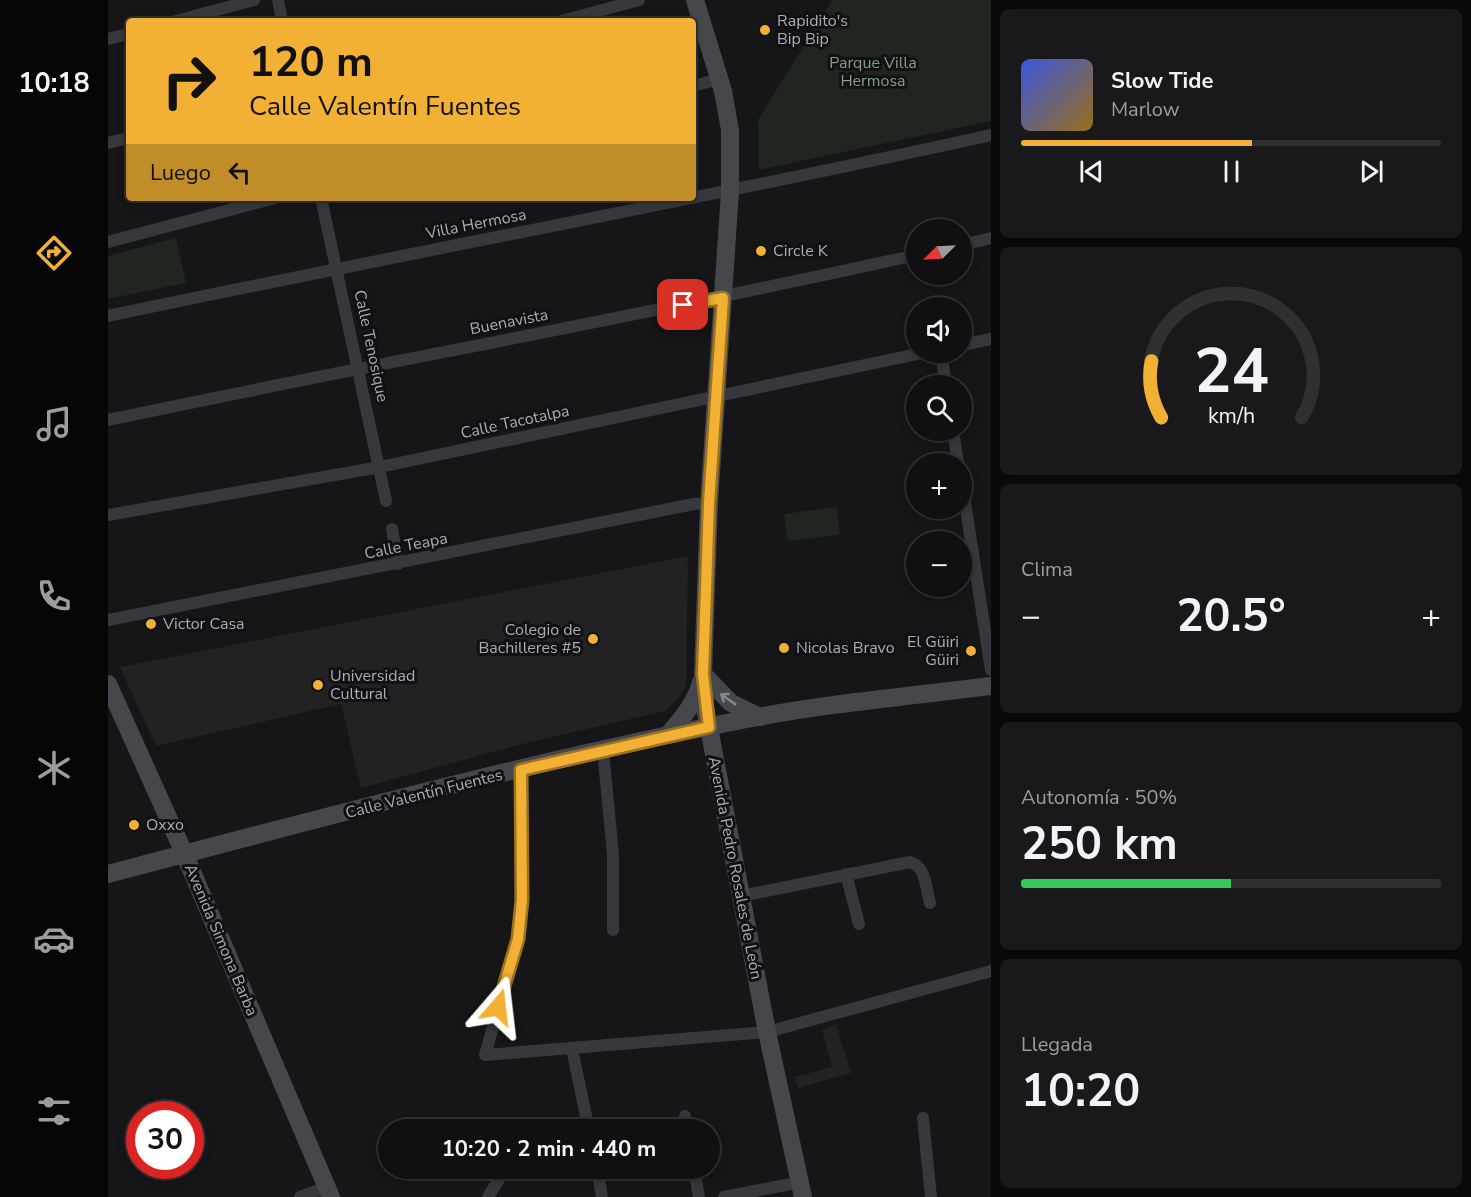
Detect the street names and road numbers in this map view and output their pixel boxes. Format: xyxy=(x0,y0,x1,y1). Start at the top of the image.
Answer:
street label: Villa Hermosa xyxy=(423,203,528,245)
street label: Calle Tenosique xyxy=(348,288,394,404)
street label: Buenavista xyxy=(468,304,550,340)
street label: Calle Tacotalpa xyxy=(459,400,571,444)
street label: Calle Teapa xyxy=(363,527,449,565)
street label: Avenida Pedro Rosales de León xyxy=(703,755,767,981)
street label: Calle Valentín Fuentes xyxy=(343,764,505,824)
street label: Avenida Simona Barba xyxy=(179,861,263,1019)

